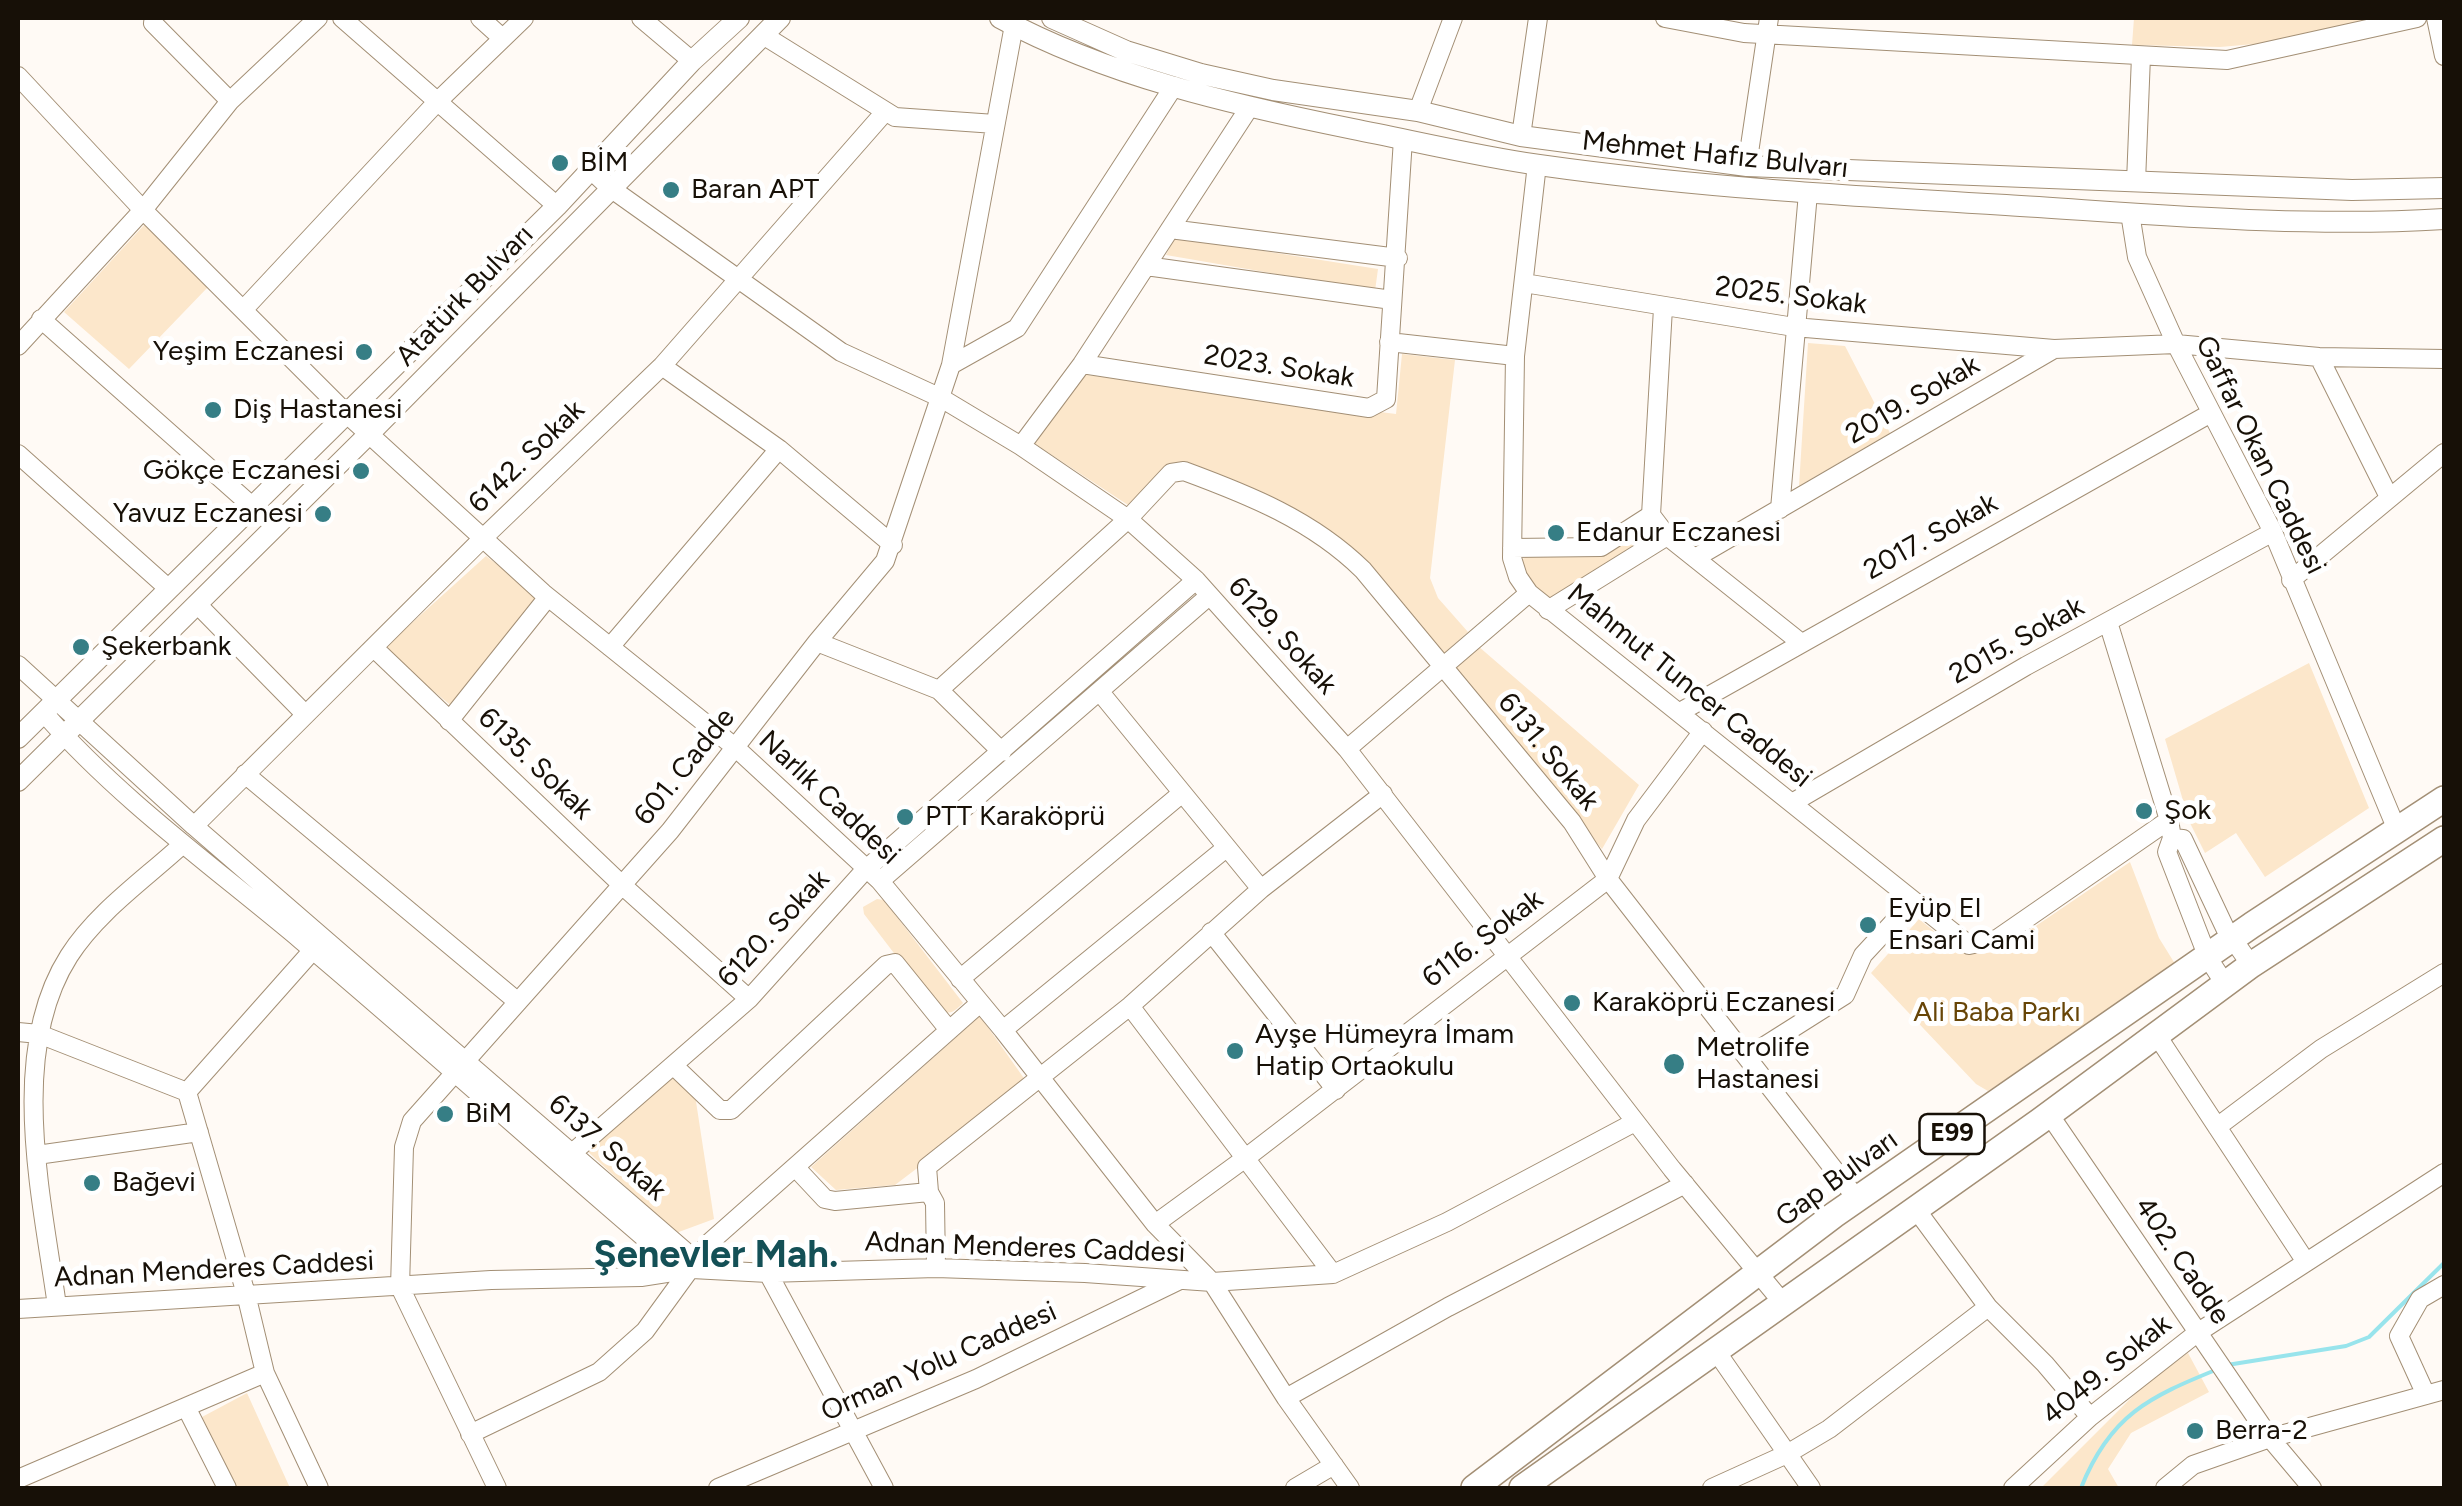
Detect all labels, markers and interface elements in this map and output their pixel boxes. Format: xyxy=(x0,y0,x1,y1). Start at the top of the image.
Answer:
street label: Mehmet Hafız Bulvarı xyxy=(1580,124,1850,186)
place label: BİM xyxy=(580,146,628,180)
marker: BİM xyxy=(549,152,571,174)
place label: Baran APT xyxy=(691,173,819,207)
marker: Baran APT xyxy=(660,179,682,201)
street label: Atatürk Bulvarı xyxy=(389,218,541,374)
street label: 2025. Sokak xyxy=(1713,270,1869,322)
street label: Gaffar Okan Caddesi xyxy=(2188,330,2332,580)
place label: Yeşim Eczanesi xyxy=(153,335,344,369)
street label: 2023. Sokak xyxy=(1201,339,1357,395)
marker: Yeşim Eczanesi xyxy=(353,341,375,363)
street label: 2019. Sokak xyxy=(1840,348,1986,452)
place label: Diş Hastanesi xyxy=(233,393,402,427)
street label: 6142. Sokak xyxy=(462,394,592,520)
marker: Diş Hastanesi xyxy=(202,399,224,421)
place label: Gökçe Eczanesi xyxy=(143,454,341,488)
marker: Gökçe Eczanesi xyxy=(350,460,372,482)
street label: 2017. Sokak xyxy=(1858,487,2004,587)
place label: Yavuz Eczanesi xyxy=(113,497,303,531)
marker: Yavuz Eczanesi xyxy=(312,503,334,525)
place label: Edanur Eczanesi xyxy=(1576,516,1781,550)
marker: Edanur Eczanesi xyxy=(1545,522,1567,544)
street label: 6129. Sokak xyxy=(1221,570,1343,702)
street label: Mahmut Tuncer Caddesi xyxy=(1560,577,1818,795)
street label: 2015. Sokak xyxy=(1944,590,2090,692)
place label: Şekerbank xyxy=(101,630,231,664)
marker: Şekerbank xyxy=(70,636,92,658)
street label: 6131. Sokak xyxy=(1490,686,1606,818)
street label: 6135. Sokak xyxy=(471,701,599,827)
street label: 601. Cadde xyxy=(628,702,742,832)
street label: Narlık Caddesi xyxy=(751,724,907,872)
place label: Şok xyxy=(2164,794,2211,828)
place label: PTT Karaköprü xyxy=(925,800,1105,834)
marker: Şok xyxy=(2133,800,2155,822)
marker: PTT Karaköprü xyxy=(894,806,916,828)
street label: 6120. Sokak xyxy=(711,863,837,995)
street label: 6116. Sokak xyxy=(1416,883,1550,995)
place label: Eyüp El Ensari Cami xyxy=(1888,892,2035,958)
marker: Eyüp El Ensari Cami xyxy=(1857,914,1879,936)
place label: Karaköprü Eczanesi xyxy=(1592,986,1835,1020)
marker: Karaköprü Eczanesi xyxy=(1561,992,1583,1014)
park label: Ali Baba Parkı xyxy=(1913,996,2081,1030)
place label: Ayşe Hümeyra İmam Hatip Ortaokulu xyxy=(1255,1018,1514,1084)
place label: Metrolife Hastanesi xyxy=(1696,1031,1820,1097)
marker: Ayşe Hümeyra İmam Hatip Ortaokulu xyxy=(1224,1040,1246,1062)
marker: Metrolife Hastanesi xyxy=(1661,1051,1687,1077)
street label: 6137. Sokak xyxy=(541,1088,673,1208)
place label: BiM xyxy=(465,1097,512,1131)
marker: BiM xyxy=(434,1103,456,1125)
road number: E99 xyxy=(1920,1114,1984,1154)
street label: Gap Bulvarı xyxy=(1770,1124,1904,1234)
place label: Bağevi xyxy=(112,1166,196,1200)
marker: Bağevi xyxy=(81,1172,103,1194)
street label: 402. Cadde xyxy=(2127,1191,2237,1331)
street label: Adnan Menderes Caddesi xyxy=(864,1226,1186,1270)
district label: Şenevler Mah. xyxy=(594,1233,838,1279)
street label: Adnan Menderes Caddesi xyxy=(53,1245,375,1295)
street label: Orman Yolu Caddesi xyxy=(816,1295,1062,1429)
street label: 4049. Sokak xyxy=(2036,1308,2178,1432)
place label: Berra-2 xyxy=(2215,1414,2308,1448)
marker: Berra-2 xyxy=(2184,1420,2206,1442)

